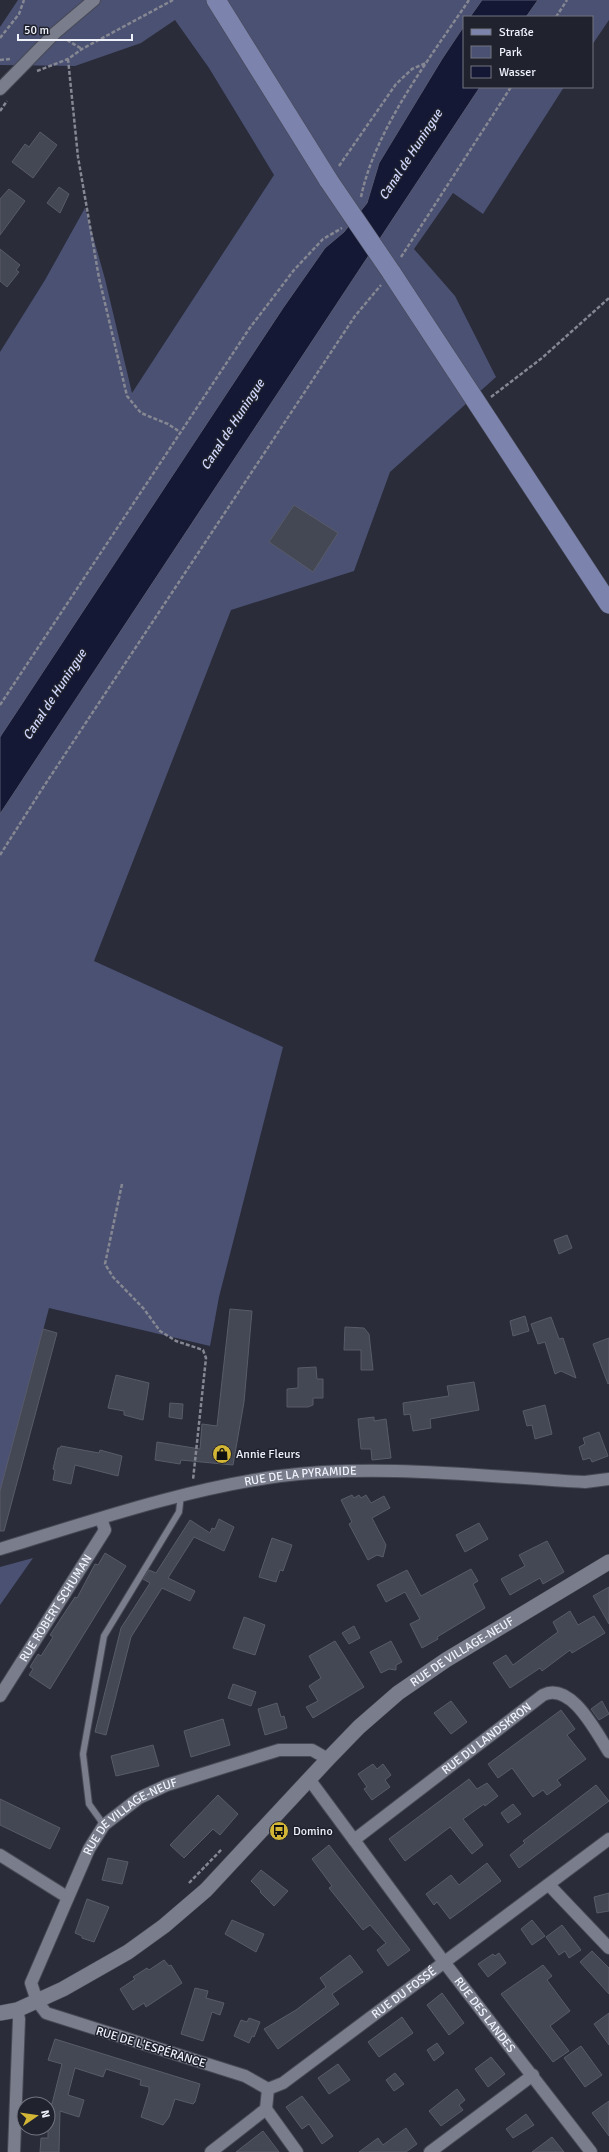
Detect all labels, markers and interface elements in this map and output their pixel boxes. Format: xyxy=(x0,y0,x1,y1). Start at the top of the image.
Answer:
scale bar xyxy=(18,16,132,42)
legend xyxy=(463,16,593,88)
text: 50 m xyxy=(24,23,49,38)
text: Straße xyxy=(499,25,534,40)
text: Park xyxy=(499,45,522,60)
text: Wasser xyxy=(499,65,536,80)
water label: Canal de Huningue xyxy=(376,105,447,203)
water label: Canal de Huningue xyxy=(198,375,269,473)
water label: Canal de Huningue xyxy=(20,645,91,743)
shop icon: Annie Fleurs xyxy=(211,1443,233,1465)
place label: Annie Fleurs xyxy=(236,1447,300,1462)
street label: RUE DE LA PYRAMIDE xyxy=(243,1464,357,1490)
street label: RUE ROBERT SCHUMAN xyxy=(16,1552,96,1665)
street label: RUE DE VILLAGE-NEUF xyxy=(408,1614,517,1690)
street label: RUE DU LANDSKRON xyxy=(439,1700,535,1778)
street label: RUE DE VILLAGE-NEUF xyxy=(80,1775,179,1858)
bus stop icon: Domino xyxy=(268,1820,290,1842)
place label: Domino xyxy=(293,1824,333,1839)
street label: RUE DU FOSSÉ xyxy=(369,1964,440,2022)
street label: RUE DES LANDES xyxy=(450,1974,518,2056)
street label: RUE DE L'ESPÉRANCE xyxy=(94,2024,208,2071)
north arrow xyxy=(16,2096,56,2136)
text: N xyxy=(38,2109,52,2119)

